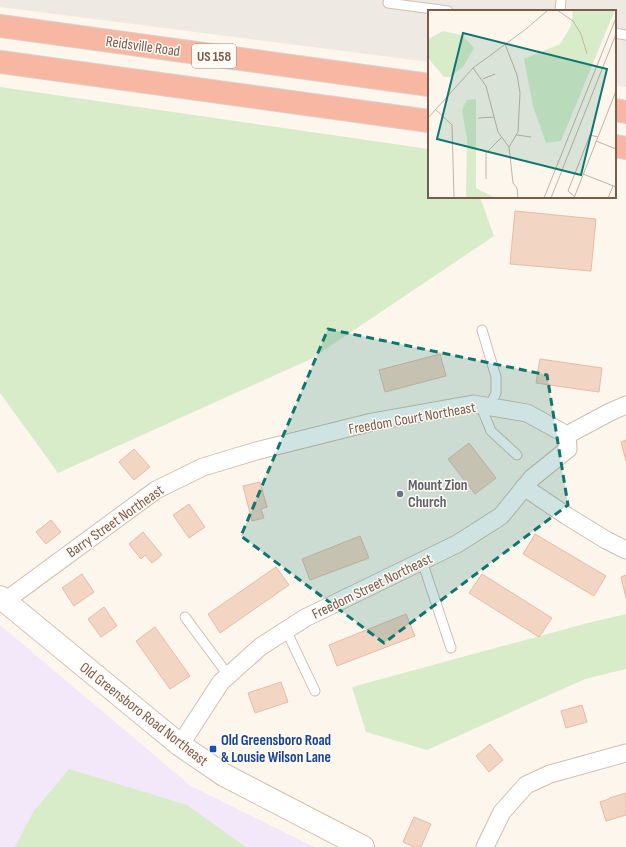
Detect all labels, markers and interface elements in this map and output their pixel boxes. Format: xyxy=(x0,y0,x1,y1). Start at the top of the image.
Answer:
inset map xyxy=(428,10,616,198)
street label: Reidsville Road xyxy=(105,32,181,61)
road number: US 158 xyxy=(192,44,236,68)
street label: Freedom Court Northeast xyxy=(347,398,477,439)
place label: Mount Zion Church xyxy=(408,476,468,512)
street label: Barry Street Northeast xyxy=(63,481,168,562)
marker: Mount Zion Church xyxy=(395,489,405,499)
street label: Freedom Street Northeast xyxy=(309,549,436,624)
street label: Old Greensboro Road Northeast xyxy=(76,658,212,771)
place label: Old Greensboro Road & Lousie Wilson Lane xyxy=(221,731,331,767)
marker: Old Greensboro Road & Lousie Wilson Lane xyxy=(208,744,218,754)

